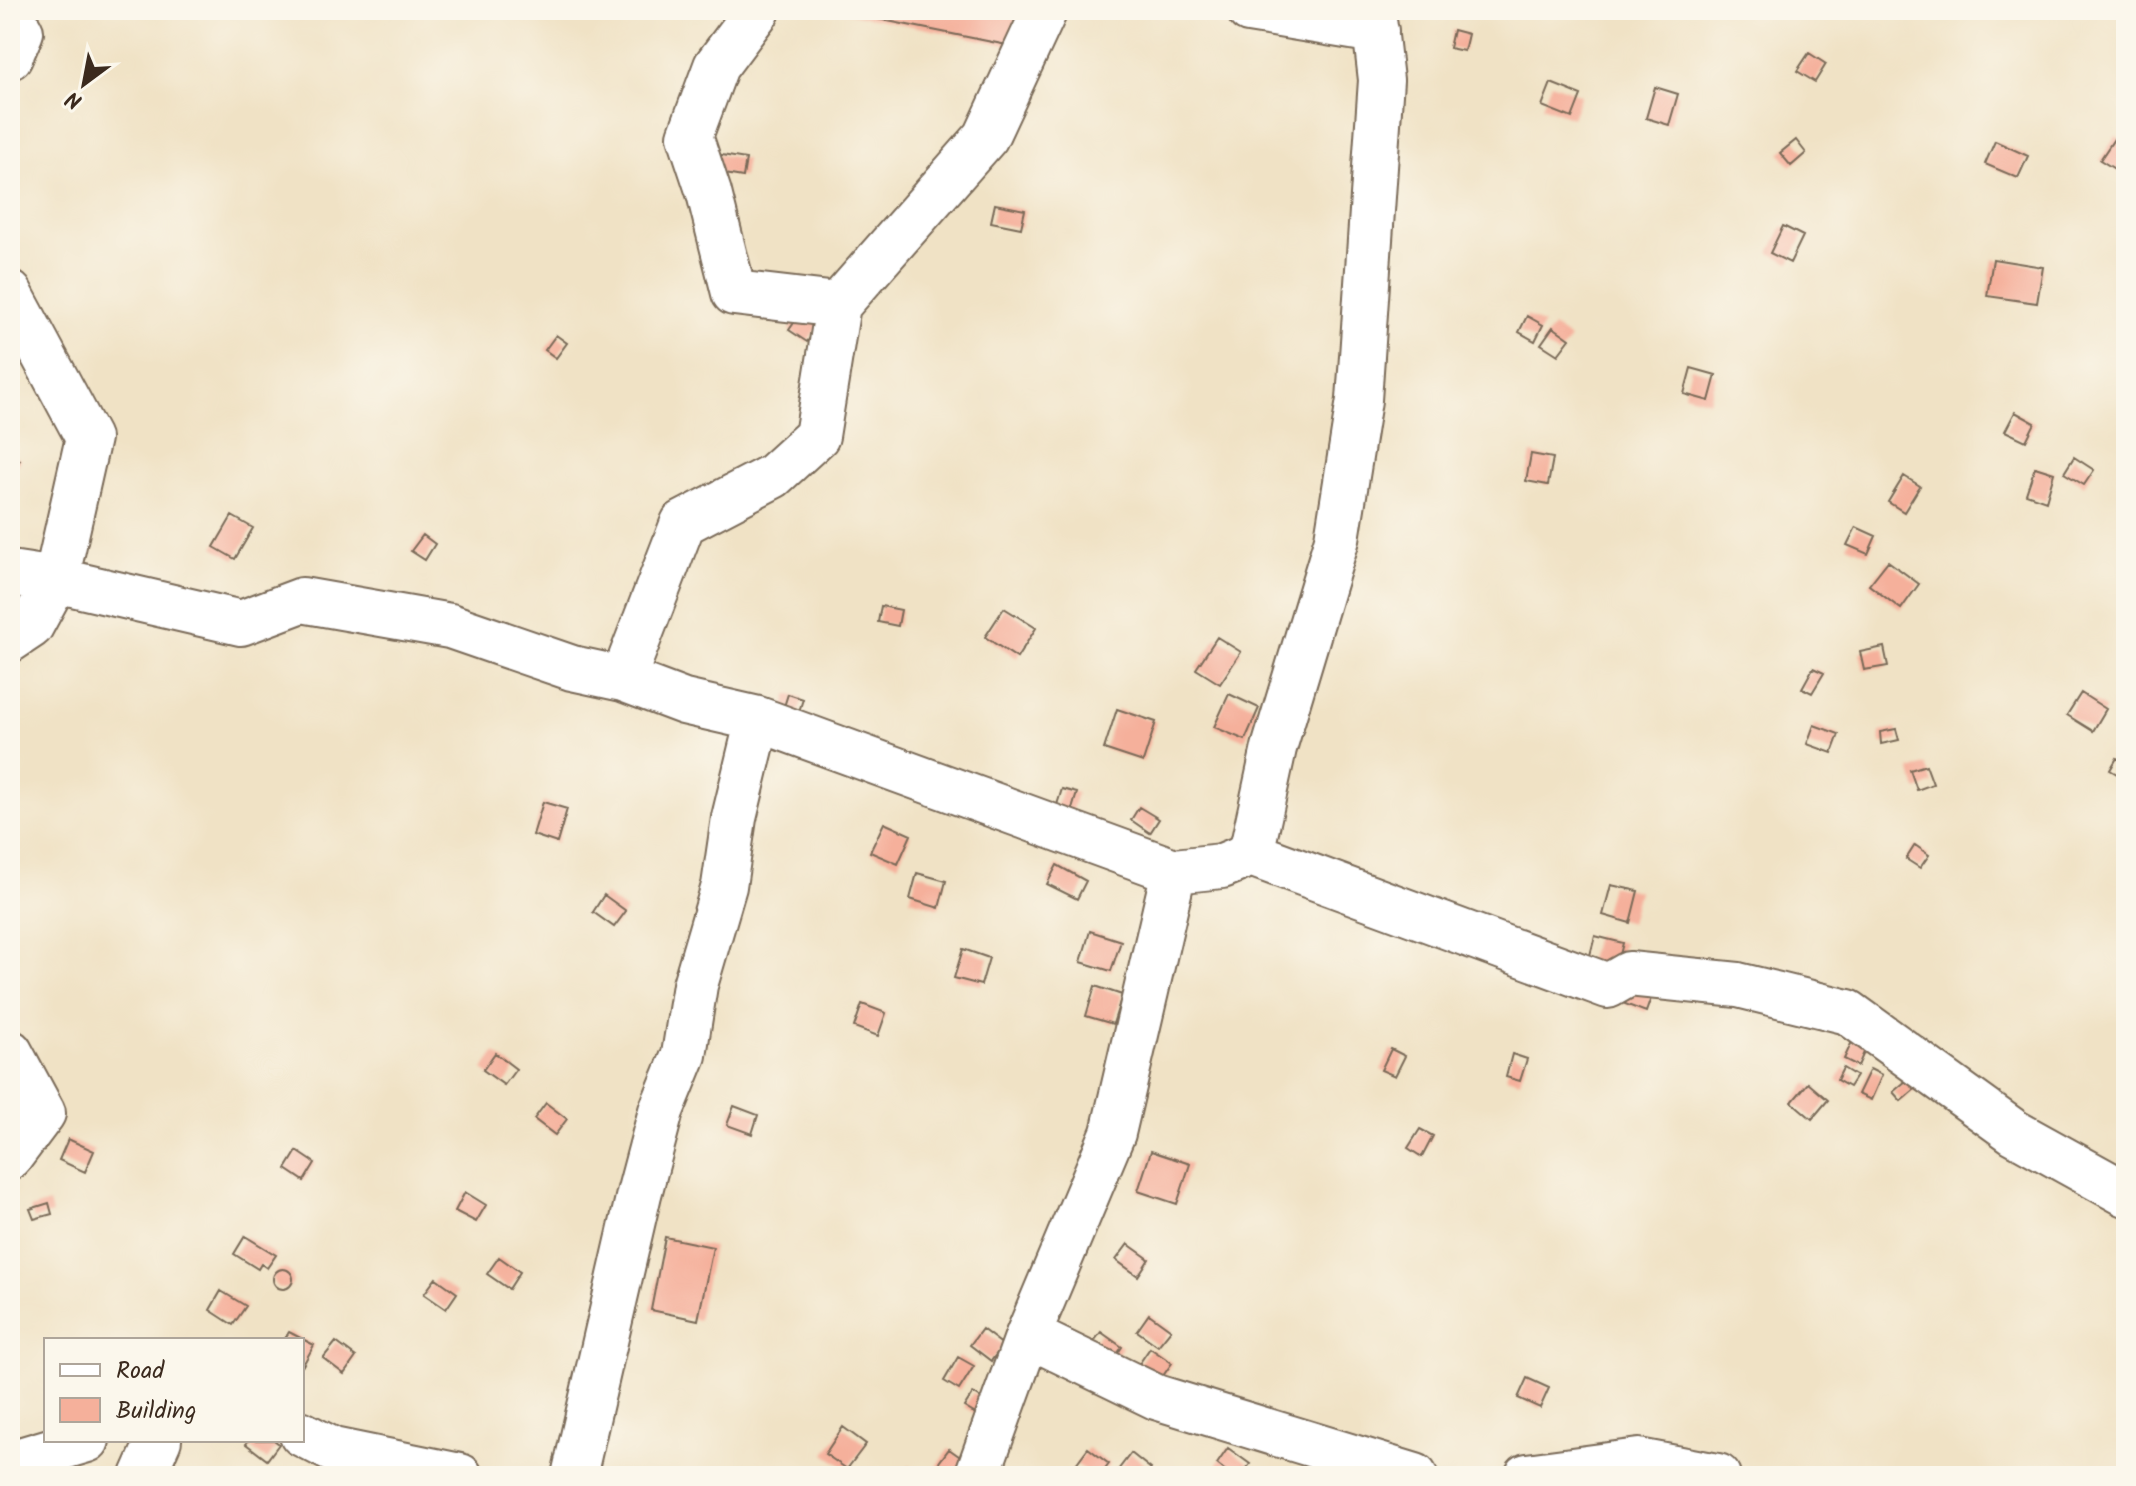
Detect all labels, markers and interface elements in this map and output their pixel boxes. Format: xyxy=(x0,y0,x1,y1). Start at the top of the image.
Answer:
north arrow xyxy=(44,44,124,124)
text: N xyxy=(59,80,90,117)
legend xyxy=(44,1338,304,1442)
text: Road xyxy=(116,1352,165,1391)
text: Building xyxy=(116,1392,196,1431)

